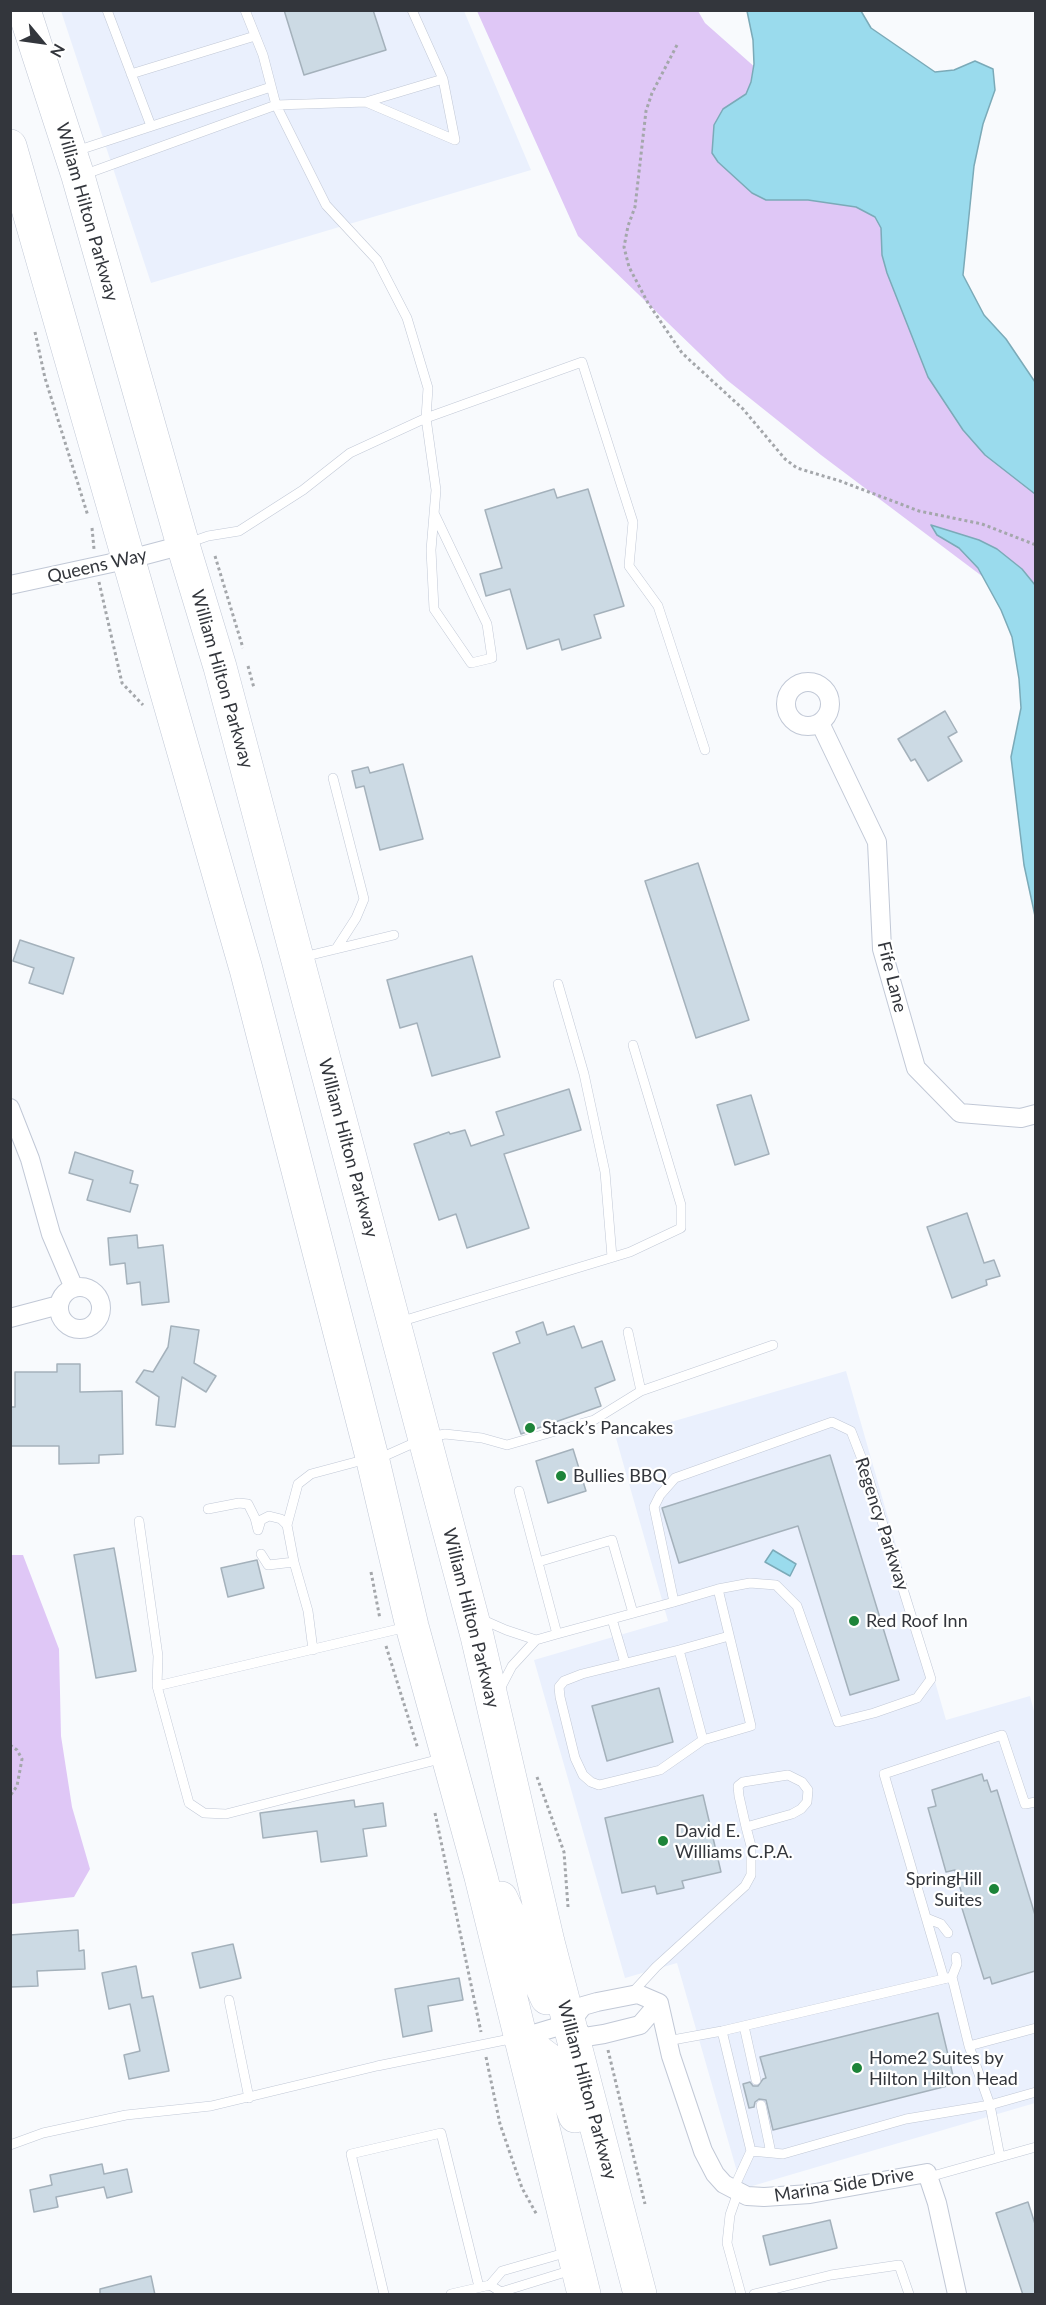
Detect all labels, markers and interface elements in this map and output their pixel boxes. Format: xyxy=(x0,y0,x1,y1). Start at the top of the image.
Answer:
north arrow xyxy=(12,12,72,72)
text: N xyxy=(47,41,69,61)
street label: William Hilton Parkway xyxy=(51,120,123,304)
street label: Queens Way xyxy=(45,544,149,588)
street label: William Hilton Parkway xyxy=(186,587,258,771)
street label: Fife Lane xyxy=(873,939,911,1015)
street label: William Hilton Parkway xyxy=(314,1056,382,1240)
place label: Stack’s Pancakes xyxy=(542,1417,673,1439)
marker: Stack’s Pancakes xyxy=(523,1421,537,1435)
street label: Regency Parkway xyxy=(850,1455,914,1593)
place label: Bullies BBQ xyxy=(573,1465,667,1487)
marker: Bullies BBQ xyxy=(554,1469,568,1483)
street label: William Hilton Parkway xyxy=(438,1526,504,1710)
place label: Red Roof Inn xyxy=(866,1610,968,1632)
marker: Red Roof Inn xyxy=(847,1614,861,1628)
place label: David E. Williams C.P.A. xyxy=(675,1820,793,1862)
marker: David E. Williams C.P.A. xyxy=(656,1834,670,1848)
place label: SpringHill Suites xyxy=(906,1868,982,1910)
marker: SpringHill Suites xyxy=(987,1882,1001,1896)
street label: William Hilton Parkway xyxy=(553,1998,621,2182)
place label: Home2 Suites by Hilton Hilton Head xyxy=(869,2047,1018,2090)
marker: Home2 Suites by Hilton Hilton Head xyxy=(850,2061,864,2075)
street label: Marina Side Drive xyxy=(773,2163,915,2207)

